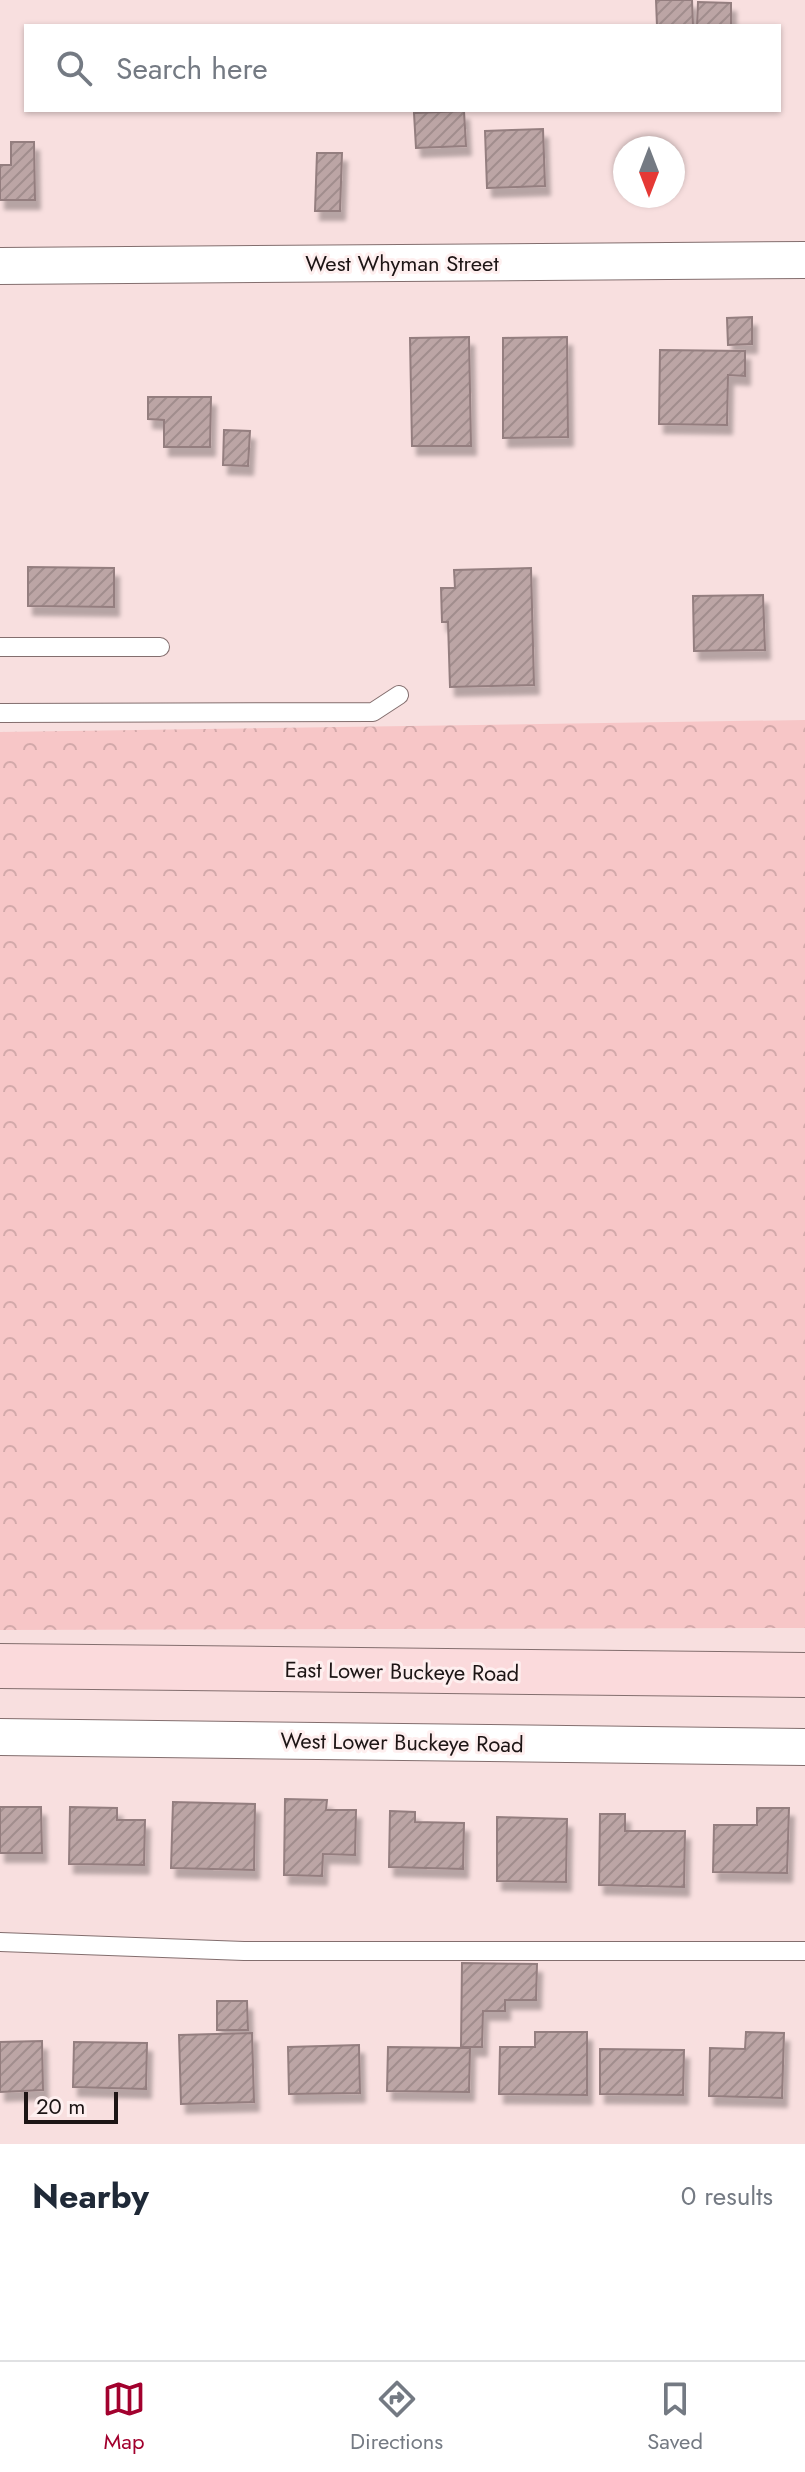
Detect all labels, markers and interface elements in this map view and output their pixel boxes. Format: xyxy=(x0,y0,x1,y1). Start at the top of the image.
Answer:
search box xyxy=(24,24,781,112)
icon: search xyxy=(52,46,96,90)
text: Search here xyxy=(116,47,268,90)
north arrow xyxy=(613,136,685,208)
street label: West Whyman Street xyxy=(305,247,499,279)
street label: East Lower Buckeye Road xyxy=(284,1653,520,1689)
street label: West Lower Buckeye Road xyxy=(280,1724,524,1760)
scale bar xyxy=(24,2088,118,2124)
text: 20 m xyxy=(36,2090,85,2122)
text: Nearby xyxy=(32,2172,149,2221)
text: 0 results xyxy=(681,2177,773,2215)
tab: Map xyxy=(102,2377,146,2457)
tab: Directions xyxy=(350,2377,443,2457)
tab: Saved xyxy=(647,2377,703,2457)

